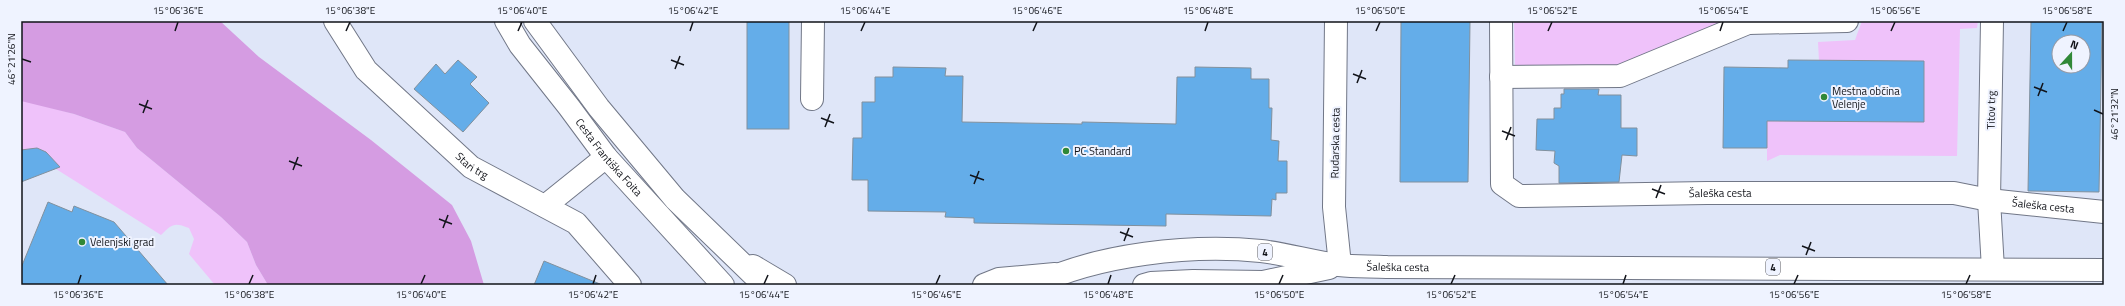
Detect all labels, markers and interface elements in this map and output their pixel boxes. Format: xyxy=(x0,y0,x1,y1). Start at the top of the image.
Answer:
text: 15°06'36"E xyxy=(153,3,204,18)
text: 15°06'38"E xyxy=(325,3,376,18)
text: 15°06'40"E xyxy=(497,3,548,18)
text: 15°06'42"E xyxy=(668,3,719,18)
text: 15°06'44"E xyxy=(840,3,891,18)
text: 15°06'46"E xyxy=(1012,3,1063,18)
text: 15°06'48"E xyxy=(1183,3,1234,18)
text: 15°06'50"E xyxy=(1355,3,1406,18)
text: 15°06'52"E xyxy=(1527,3,1578,18)
text: 15°06'54"E xyxy=(1698,3,1749,18)
text: 15°06'56"E xyxy=(1870,3,1921,18)
text: 15°06'58"E xyxy=(2042,3,2093,18)
text: 46°21'26"N xyxy=(4,33,19,85)
north arrow xyxy=(2051,34,2091,74)
text: N xyxy=(2068,36,2081,53)
place label: Mestna občina Velenje xyxy=(1832,83,1900,112)
text: 46°21'32"N xyxy=(2107,88,2122,140)
street label: Titov trg xyxy=(1983,90,1999,130)
marker: Mestna občina Velenje xyxy=(1819,92,1829,102)
street label: Rudarska cesta xyxy=(1326,107,1344,179)
street label: Cesta Františka Foita xyxy=(572,115,646,200)
place label: PC Standard xyxy=(1074,143,1131,159)
marker: PC Standard xyxy=(1061,146,1071,156)
street label: Stari trg xyxy=(452,149,492,183)
street label: Šaleška cesta xyxy=(1689,185,1752,201)
street label: Šaleška cesta xyxy=(2011,194,2076,217)
place label: Velenjski grad xyxy=(90,234,154,250)
marker: Velenjski grad xyxy=(77,237,87,247)
road number: 4 xyxy=(1258,244,1272,260)
street label: Šaleška cesta xyxy=(1366,258,1430,275)
road number: 4 xyxy=(1766,259,1780,275)
text: 15°06'36"E xyxy=(53,287,104,302)
text: 15°06'38"E xyxy=(224,287,275,302)
text: 15°06'40"E xyxy=(396,287,447,302)
text: 15°06'42"E xyxy=(568,287,619,302)
text: 15°06'44"E xyxy=(739,287,790,302)
text: 15°06'46"E xyxy=(911,287,962,302)
text: 15°06'48"E xyxy=(1083,287,1134,302)
text: 15°06'50"E xyxy=(1254,287,1305,302)
text: 15°06'52"E xyxy=(1426,287,1477,302)
text: 15°06'54"E xyxy=(1598,287,1649,302)
text: 15°06'56"E xyxy=(1769,287,1820,302)
text: 15°06'58"E xyxy=(1941,287,1992,302)

